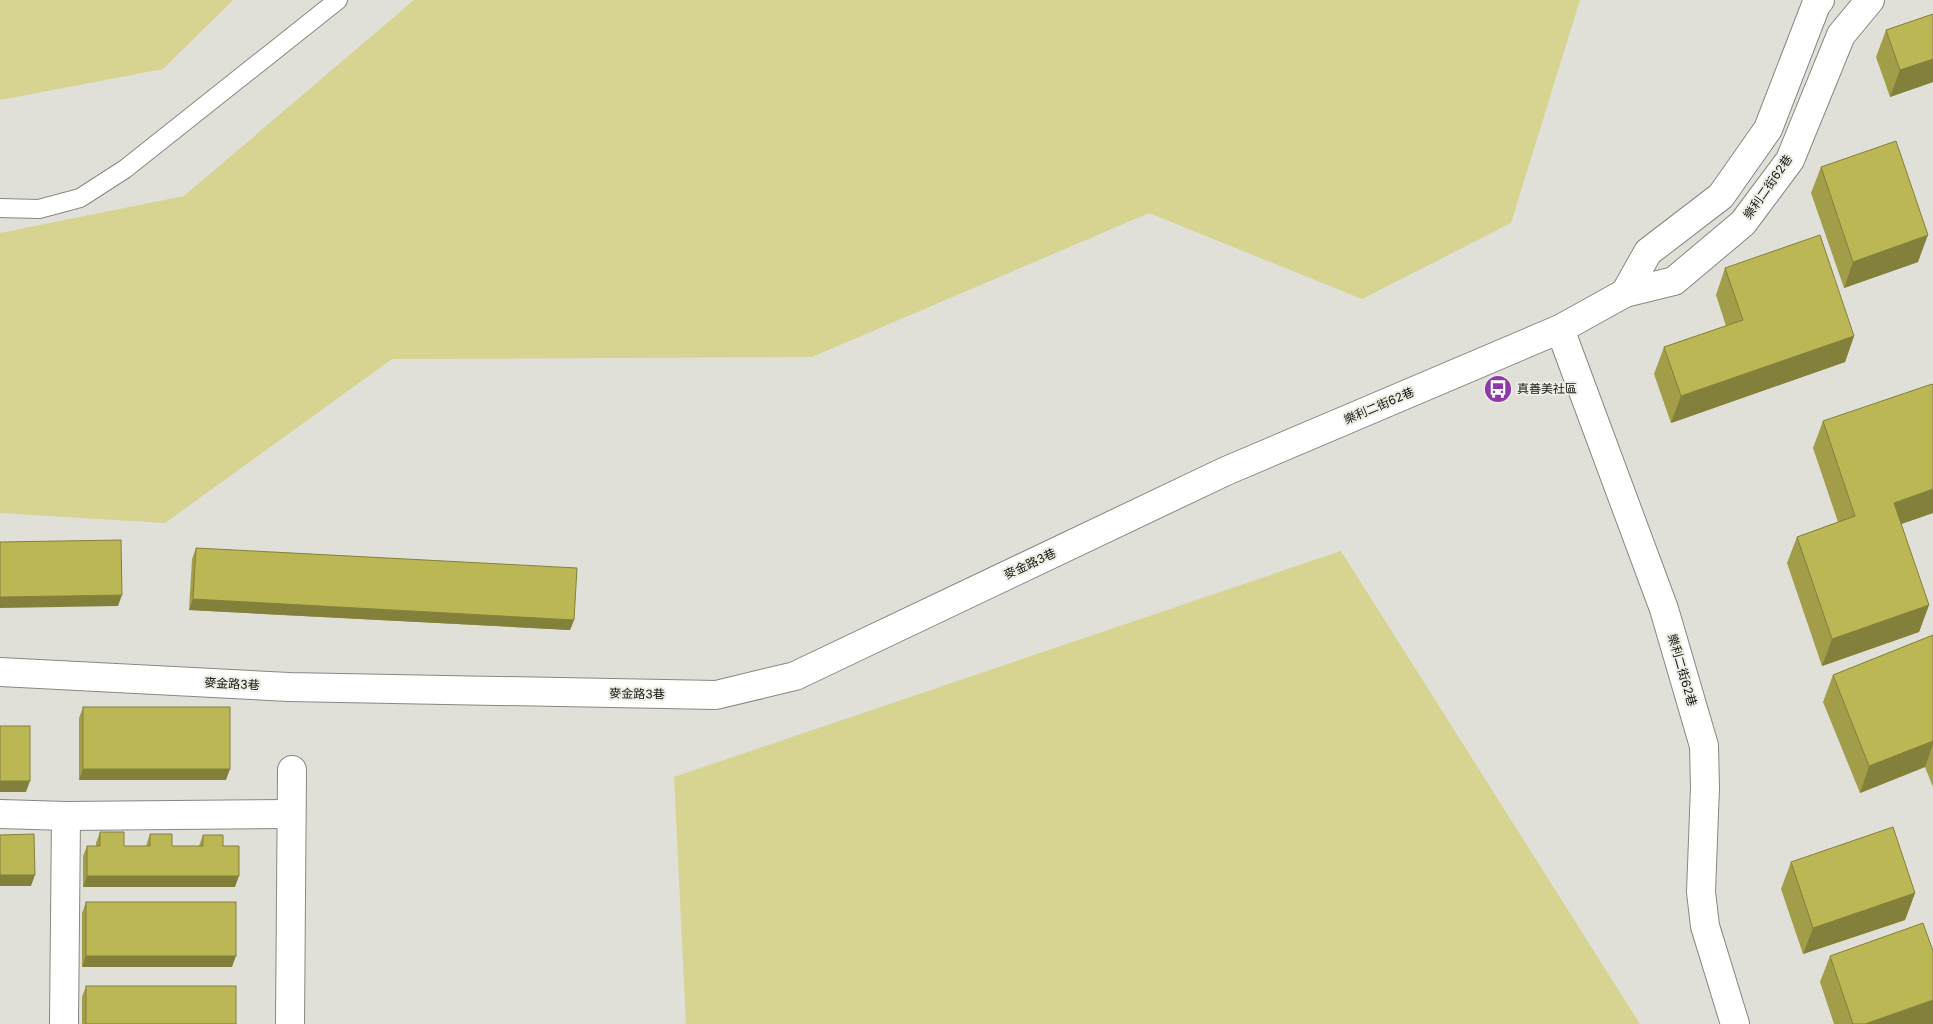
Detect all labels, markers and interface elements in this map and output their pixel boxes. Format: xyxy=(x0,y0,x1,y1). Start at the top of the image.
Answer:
street label: 樂利二街62巷 xyxy=(1740,152,1795,222)
bus stop icon: 真善美社區 xyxy=(1483,374,1513,404)
place label: 真善美社區 xyxy=(1517,381,1577,396)
street label: 樂利二街62巷 xyxy=(1341,384,1416,427)
street label: 麥金路3巷 xyxy=(1002,545,1058,582)
street label: 樂利二街62巷 xyxy=(1665,632,1700,708)
street label: 麥金路3巷 xyxy=(204,675,260,692)
street label: 麥金路3巷 xyxy=(609,686,665,701)

